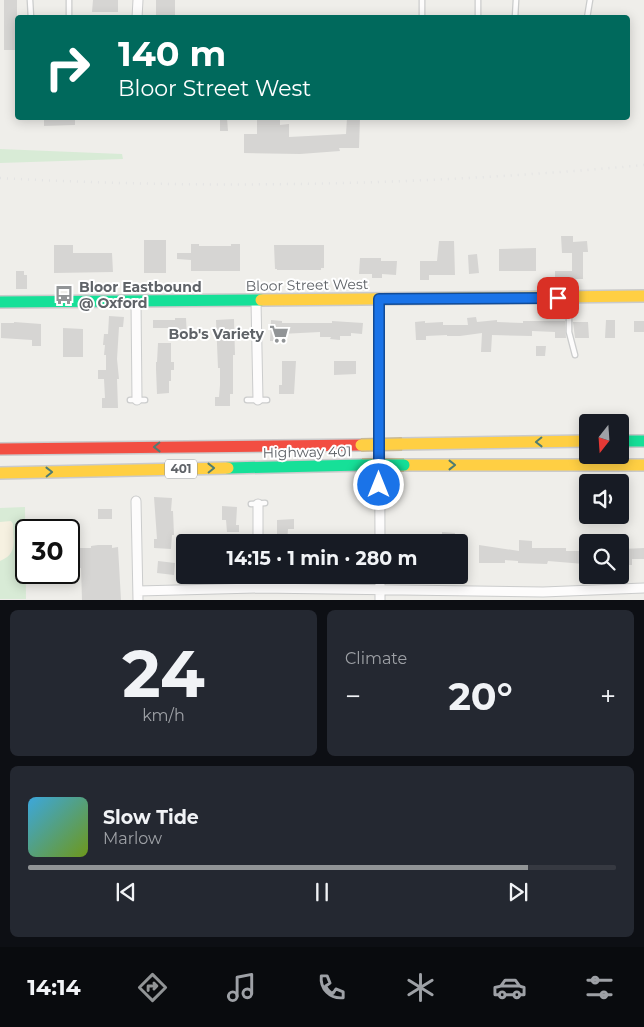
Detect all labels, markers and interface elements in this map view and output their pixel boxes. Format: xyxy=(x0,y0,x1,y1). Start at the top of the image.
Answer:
text: 140 m xyxy=(118,32,226,75)
icon: right xyxy=(35,35,100,100)
text: Bloor Street West xyxy=(118,75,311,102)
street label: Bloor Street West xyxy=(245,275,369,295)
pin xyxy=(537,277,579,319)
place label: Bloor Eastbound @ Oxford xyxy=(79,278,202,312)
bus stop icon: Bloor Eastbound @ Oxford xyxy=(53,284,75,306)
icon: arrive xyxy=(544,284,572,312)
supermarket icon: Bob's Variety xyxy=(268,323,290,345)
place label: Bob's Variety xyxy=(169,325,265,343)
north arrow xyxy=(579,414,629,464)
map controls xyxy=(579,414,629,584)
one-way arrow xyxy=(535,437,542,447)
one-way arrow xyxy=(153,442,161,452)
street label: Highway 401 xyxy=(262,442,352,462)
position arrow xyxy=(352,458,404,510)
road number: 401 xyxy=(165,459,197,478)
one-way arrow xyxy=(449,460,457,470)
one-way arrow xyxy=(207,463,215,474)
one-way arrow xyxy=(45,467,53,477)
button: sound xyxy=(579,474,629,524)
speed limit sign: 30 xyxy=(15,519,80,584)
button: search xyxy=(579,534,629,584)
text: 14:15 · 1 min · 280 m xyxy=(227,547,417,570)
text: 24 xyxy=(122,634,205,713)
text: Climate xyxy=(345,649,407,668)
text: 20° xyxy=(448,673,513,720)
text: − xyxy=(345,679,361,713)
text: + xyxy=(600,679,616,713)
text: km/h xyxy=(142,706,185,725)
text: Slow Tide xyxy=(103,806,199,829)
text: Marlow xyxy=(103,829,162,848)
icon: previous xyxy=(112,878,140,906)
icon: pause xyxy=(308,878,336,906)
icon: next xyxy=(504,878,532,906)
icon: directions xyxy=(135,970,170,1005)
icon: music xyxy=(224,970,259,1005)
icon: phone xyxy=(314,970,349,1005)
icon: climate xyxy=(403,970,438,1005)
icon: car xyxy=(492,970,527,1005)
icon: filters xyxy=(582,970,617,1005)
text: 14:14 xyxy=(27,974,81,1001)

